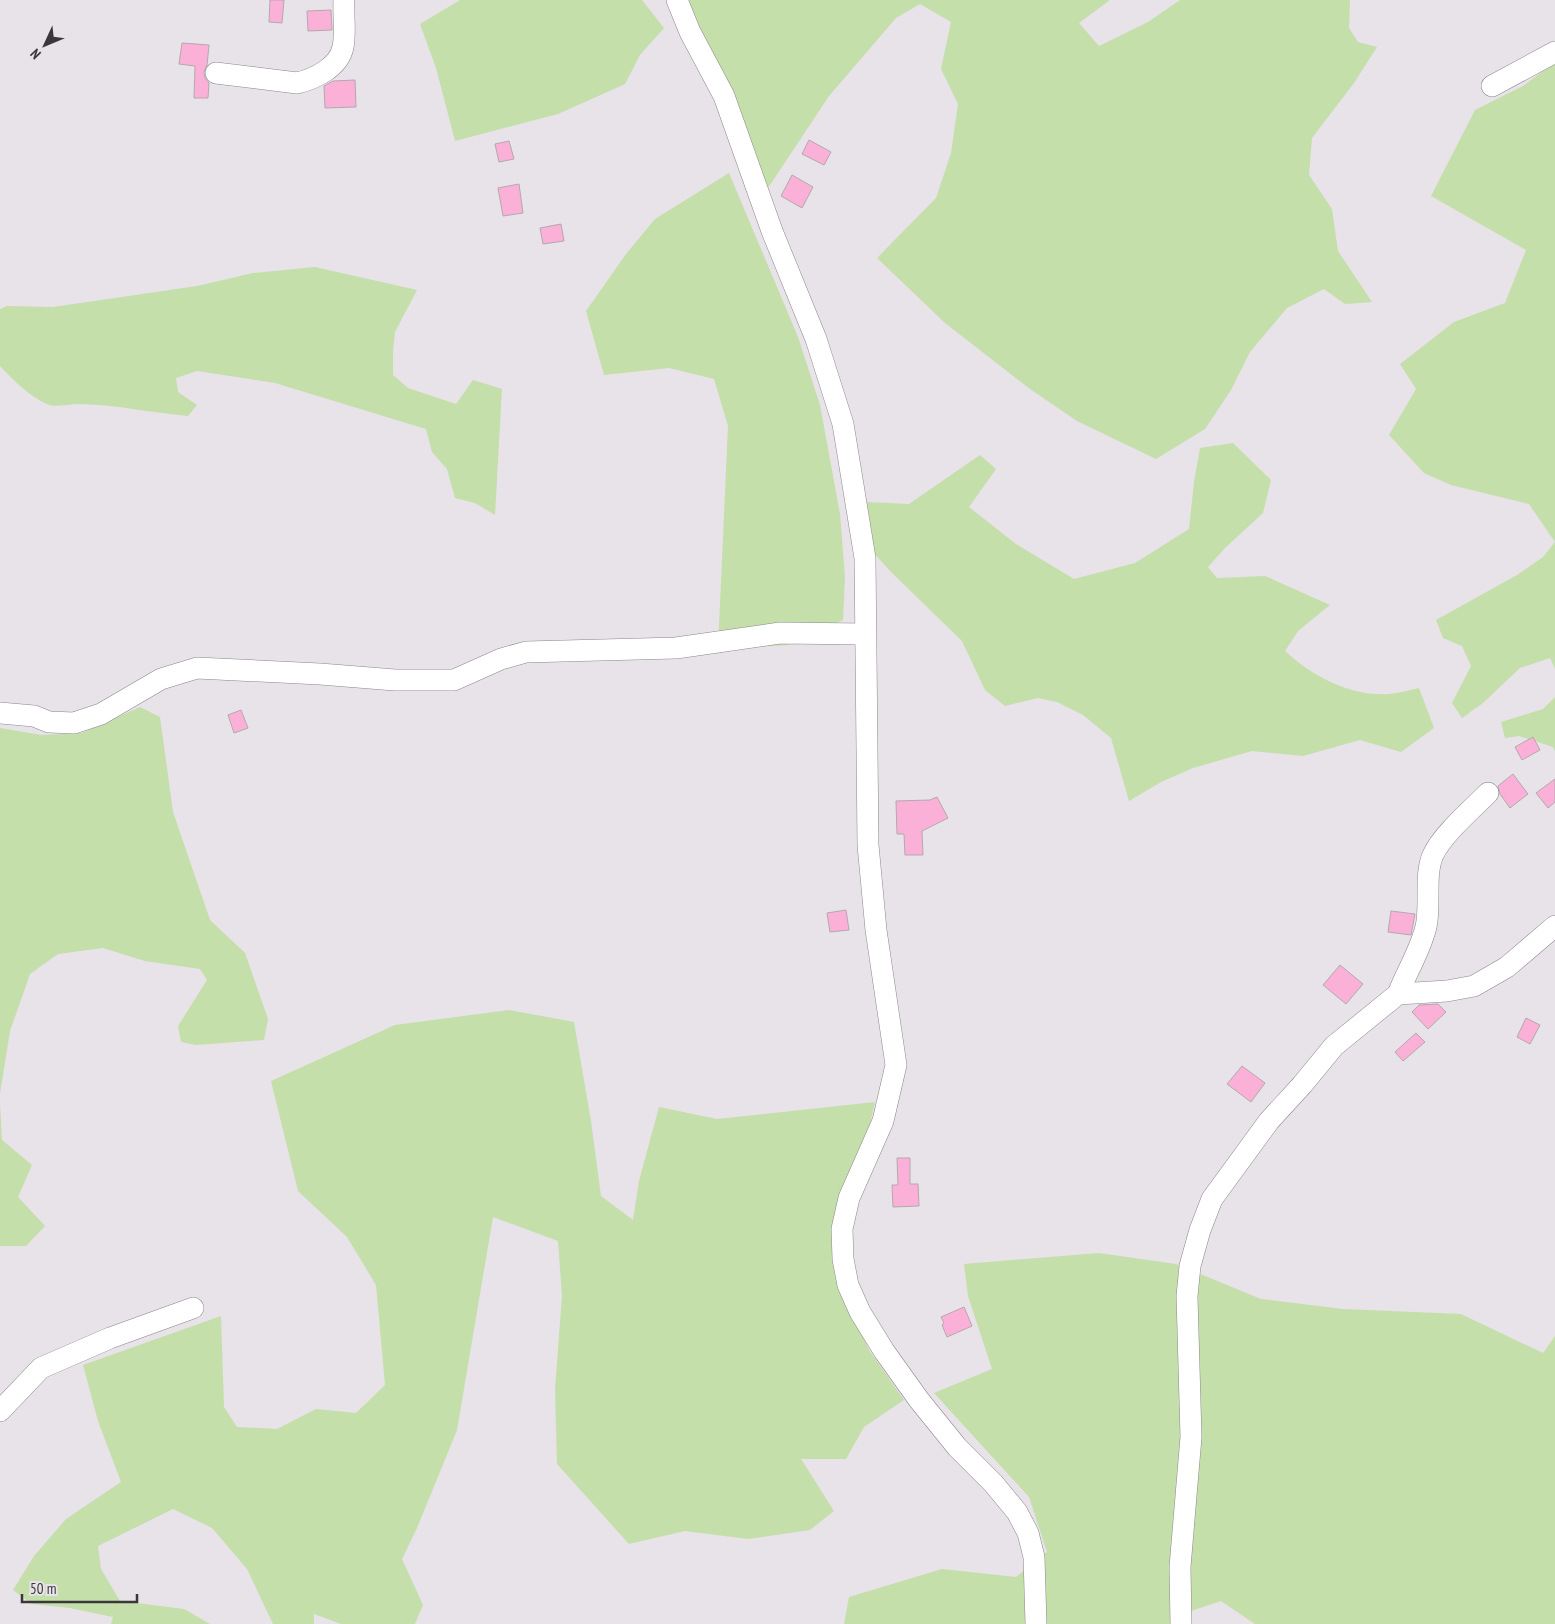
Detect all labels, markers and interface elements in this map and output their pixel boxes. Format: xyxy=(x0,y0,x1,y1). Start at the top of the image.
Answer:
north arrow xyxy=(20,20,70,70)
text: N xyxy=(27,45,45,63)
scale bar xyxy=(22,1572,138,1604)
text: 50 m xyxy=(30,1579,56,1598)

